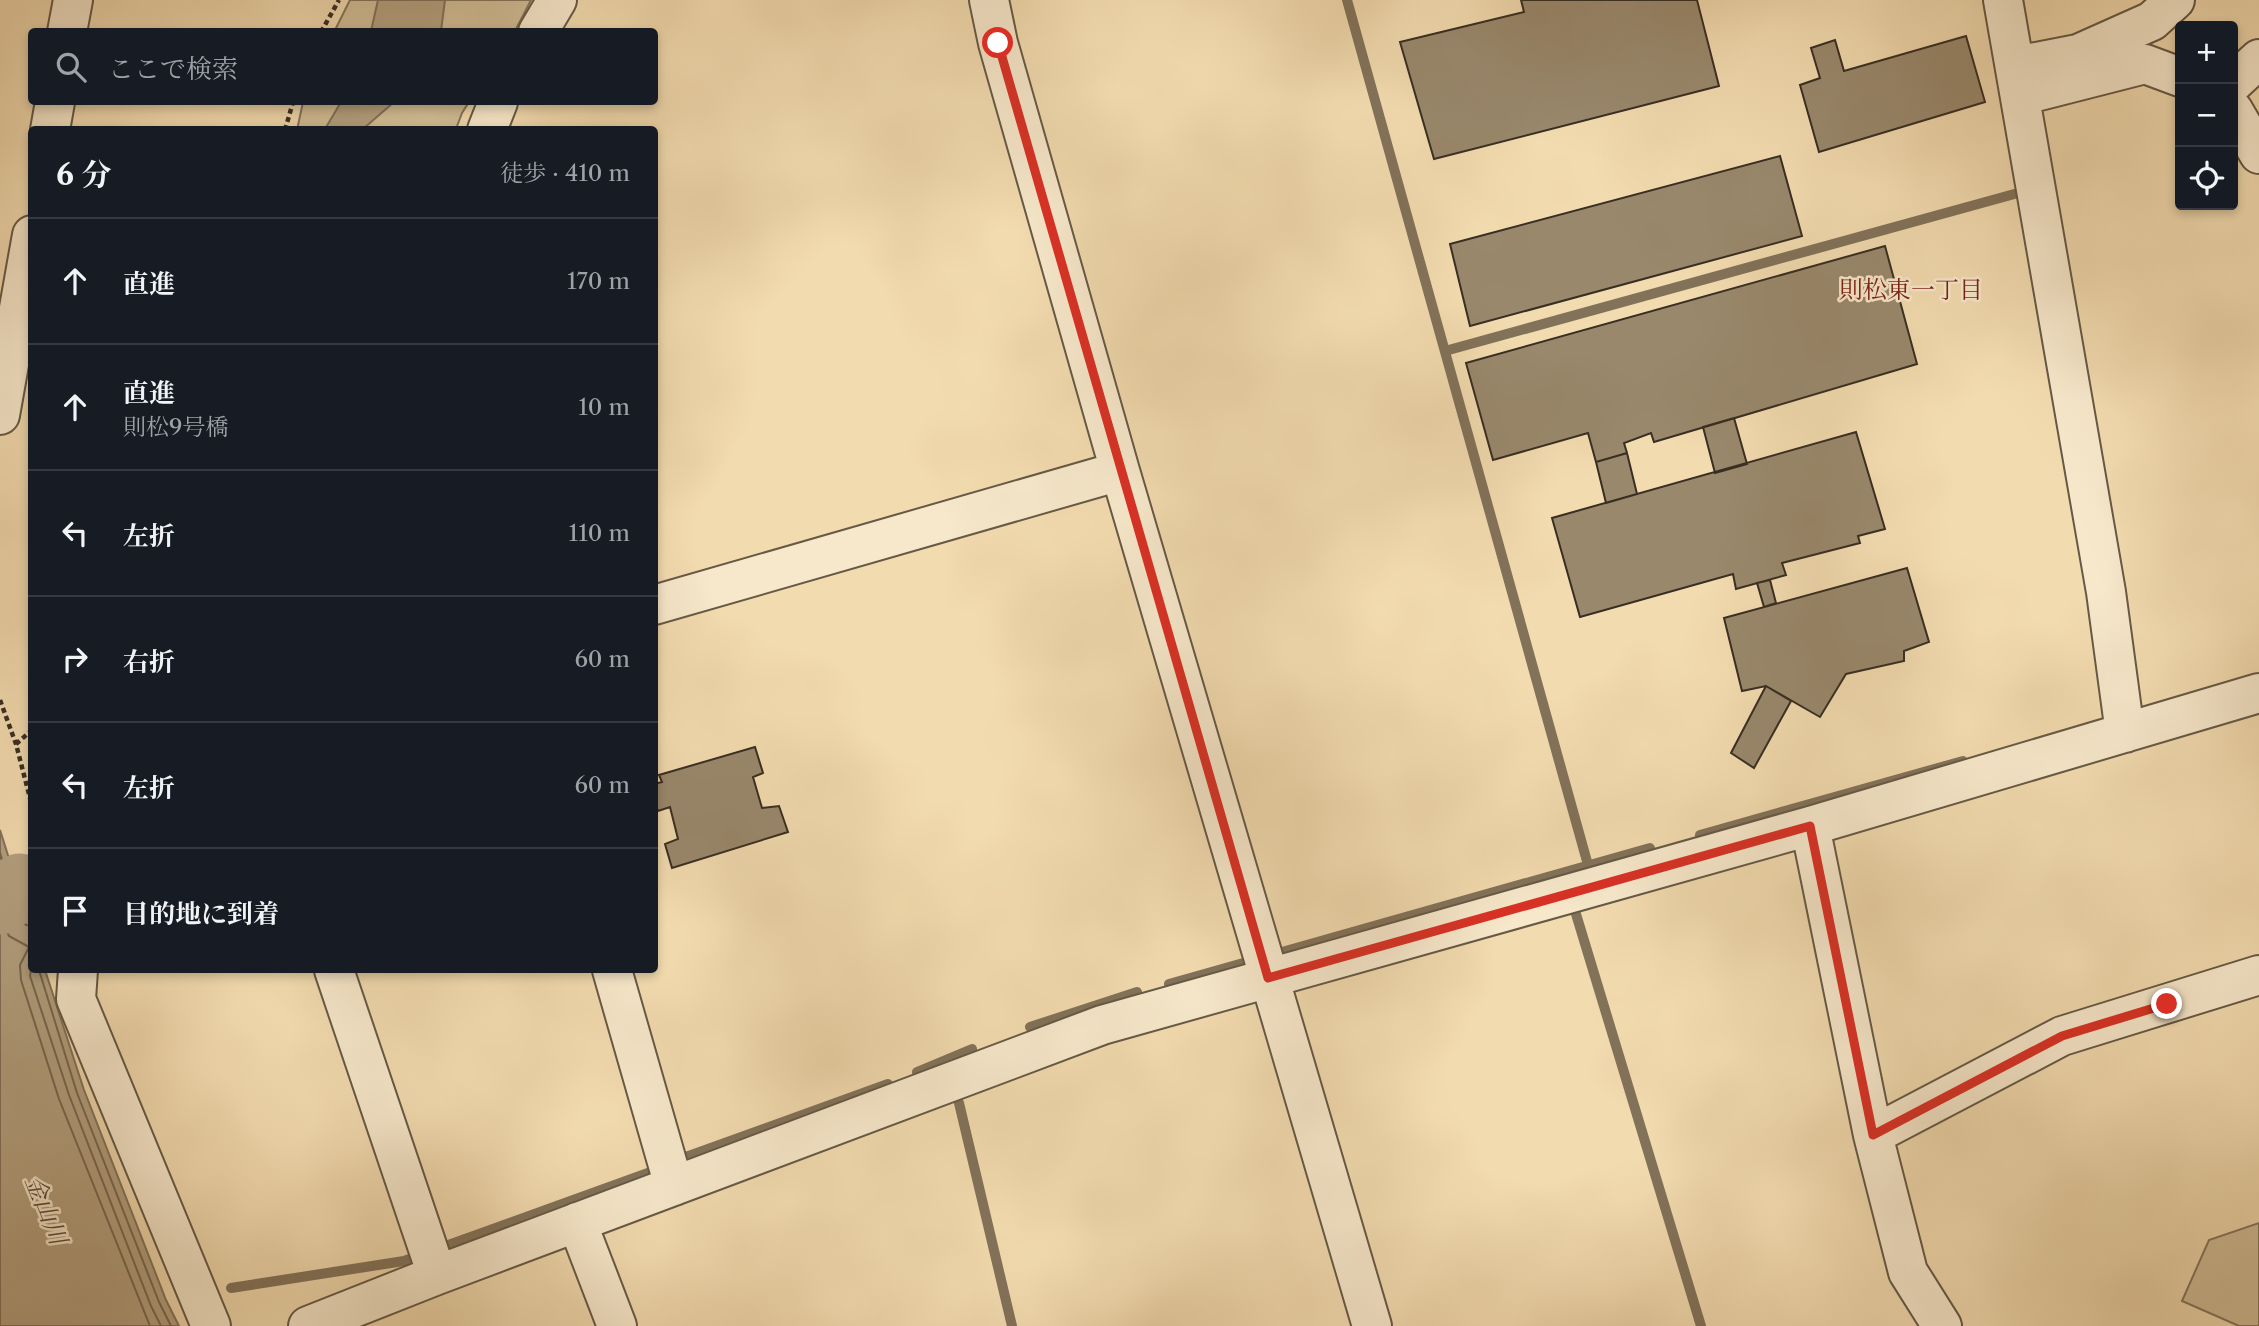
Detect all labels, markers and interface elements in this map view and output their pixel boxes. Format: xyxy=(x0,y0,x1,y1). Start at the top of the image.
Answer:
map controls xyxy=(2175,21,2238,210)
button: + xyxy=(2175,21,2238,84)
route start xyxy=(982,27,1013,58)
search box xyxy=(28,28,658,105)
icon: search xyxy=(52,48,90,86)
text: ここで検索 xyxy=(108,53,238,85)
button: − xyxy=(2175,84,2238,147)
button: locate xyxy=(2175,147,2238,210)
text: 6 分 xyxy=(56,156,111,193)
text: 徒歩 · 410 m xyxy=(500,159,630,187)
icon: ahead xyxy=(56,262,94,300)
text: 170 m xyxy=(567,267,630,295)
text: 直進 xyxy=(123,268,175,300)
district label: 則松東一丁目 xyxy=(1839,275,1983,304)
text: 直進 xyxy=(123,377,175,409)
icon: ahead xyxy=(56,388,94,426)
text: 10 m xyxy=(578,393,630,421)
text: 則松9号橋 xyxy=(123,413,228,441)
icon: left xyxy=(56,514,94,552)
text: 110 m xyxy=(569,519,630,547)
text: 左折 xyxy=(123,520,175,552)
icon: right xyxy=(56,640,94,678)
text: 60 m xyxy=(574,645,630,673)
text: 右折 xyxy=(123,646,175,678)
icon: left xyxy=(56,766,94,804)
text: 60 m xyxy=(574,771,630,799)
text: 左折 xyxy=(123,772,175,804)
icon: arrive xyxy=(56,892,94,930)
text: 目的地に到着 xyxy=(123,898,279,930)
route end xyxy=(2151,988,2182,1019)
water label: 金山川 xyxy=(20,1171,75,1251)

